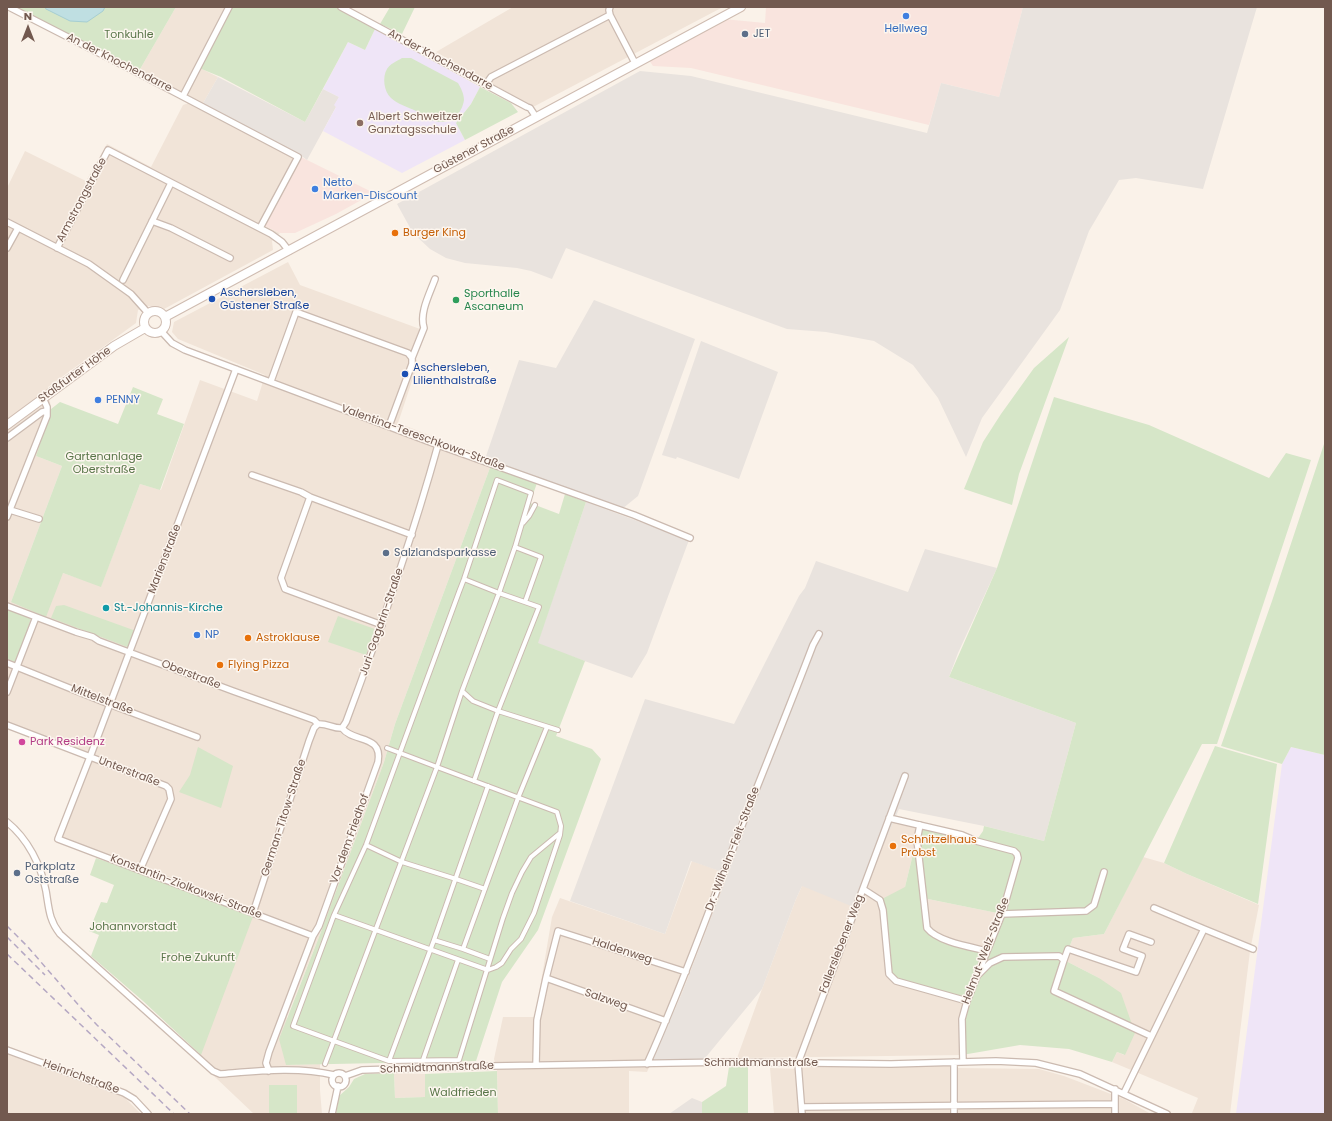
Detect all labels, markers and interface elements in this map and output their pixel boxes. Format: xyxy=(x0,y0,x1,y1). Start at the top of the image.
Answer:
north arrow xyxy=(8,8,48,48)
text: N xyxy=(24,8,32,24)
marker: Hellweg xyxy=(901,11,911,21)
place label: Hellweg xyxy=(884,22,928,36)
street label: An der Knochendarre xyxy=(385,27,495,93)
place label: JET xyxy=(753,27,770,41)
park label: Tonkuhle xyxy=(104,28,154,42)
marker: JET xyxy=(740,29,750,39)
street label: An der Knochendarre xyxy=(64,31,174,95)
place label: Albert Schweitzer Ganztagsschule xyxy=(368,110,462,136)
marker: Albert Schweitzer Ganztagsschule xyxy=(355,118,365,128)
street label: Güstener Straße xyxy=(431,123,517,177)
street label: Armstrongstraße xyxy=(54,155,110,245)
place label: Netto Marken-Discount xyxy=(323,176,418,202)
marker: Netto Marken-Discount xyxy=(310,184,320,194)
place label: Burger King xyxy=(403,226,466,240)
marker: Burger King xyxy=(390,228,400,238)
place label: Aschersleben, Güstener Straße xyxy=(220,286,309,312)
place label: Sporthalle Ascaneum xyxy=(464,287,523,313)
marker: Aschersleben, Güstener Straße xyxy=(207,294,217,304)
marker: Sporthalle Ascaneum xyxy=(451,295,461,305)
street label: Staßfurter Höhe xyxy=(36,344,114,406)
place label: Aschersleben, Lilienthalstraße xyxy=(413,361,497,387)
marker: Aschersleben, Lilienthalstraße xyxy=(400,369,410,379)
place label: PENNY xyxy=(106,393,140,407)
marker: PENNY xyxy=(93,395,103,405)
street label: Valentina-Tereschkowa-Straße xyxy=(339,402,507,474)
park label: Gartenanlage Oberstraße xyxy=(66,450,142,476)
street label: Marienstraße xyxy=(146,522,184,596)
place label: Salzlandsparkasse xyxy=(394,546,496,560)
marker: Salzlandsparkasse xyxy=(381,548,391,558)
street label: Juri-Gagarin-Straße xyxy=(357,567,407,677)
place label: St.-Johannis-Kirche xyxy=(114,601,223,615)
marker: St.-Johannis-Kirche xyxy=(101,603,111,613)
place label: NP xyxy=(205,628,219,642)
marker: NP xyxy=(192,630,202,640)
place label: Astroklause xyxy=(256,631,320,645)
marker: Astroklause xyxy=(243,633,253,643)
street label: Oberstraße xyxy=(159,658,223,692)
place label: Flying Pizza xyxy=(228,658,289,672)
marker: Flying Pizza xyxy=(215,660,225,670)
street label: Mittelstraße xyxy=(69,682,135,718)
place label: Park Residenz xyxy=(30,735,105,749)
marker: Park Residenz xyxy=(17,737,27,747)
street label: Unterstraße xyxy=(96,754,162,790)
street label: German-Titow-Straße xyxy=(259,758,309,878)
street label: Dr.-Wilhelm-Feit-Straße xyxy=(703,785,763,913)
street label: Vor dem Friedhof xyxy=(328,792,372,886)
place label: Schnitzelhaus Probst xyxy=(901,833,977,859)
marker: Schnitzelhaus Probst xyxy=(888,841,898,851)
street label: Konstantin-Ziolkowski-Straße xyxy=(108,852,264,922)
place label: Parkplatz Oststraße xyxy=(25,860,79,886)
marker: Parkplatz Oststraße xyxy=(12,868,22,878)
street label: Fallerslebener Weg xyxy=(817,893,867,995)
street label: Helmut-Welz-Straße xyxy=(960,896,1012,1006)
park label: Johannvorstadt xyxy=(89,920,177,934)
street label: Haldenweg xyxy=(590,935,654,967)
park label: Frohe Zukunft xyxy=(161,951,235,965)
street label: Salzweg xyxy=(583,986,629,1014)
street label: Schmidtmannstraße xyxy=(704,1056,818,1070)
street label: Heinrichstraße xyxy=(41,1057,121,1097)
street label: Schmidtmannstraße xyxy=(380,1059,494,1077)
park label: Waldfrieden xyxy=(430,1086,496,1100)

